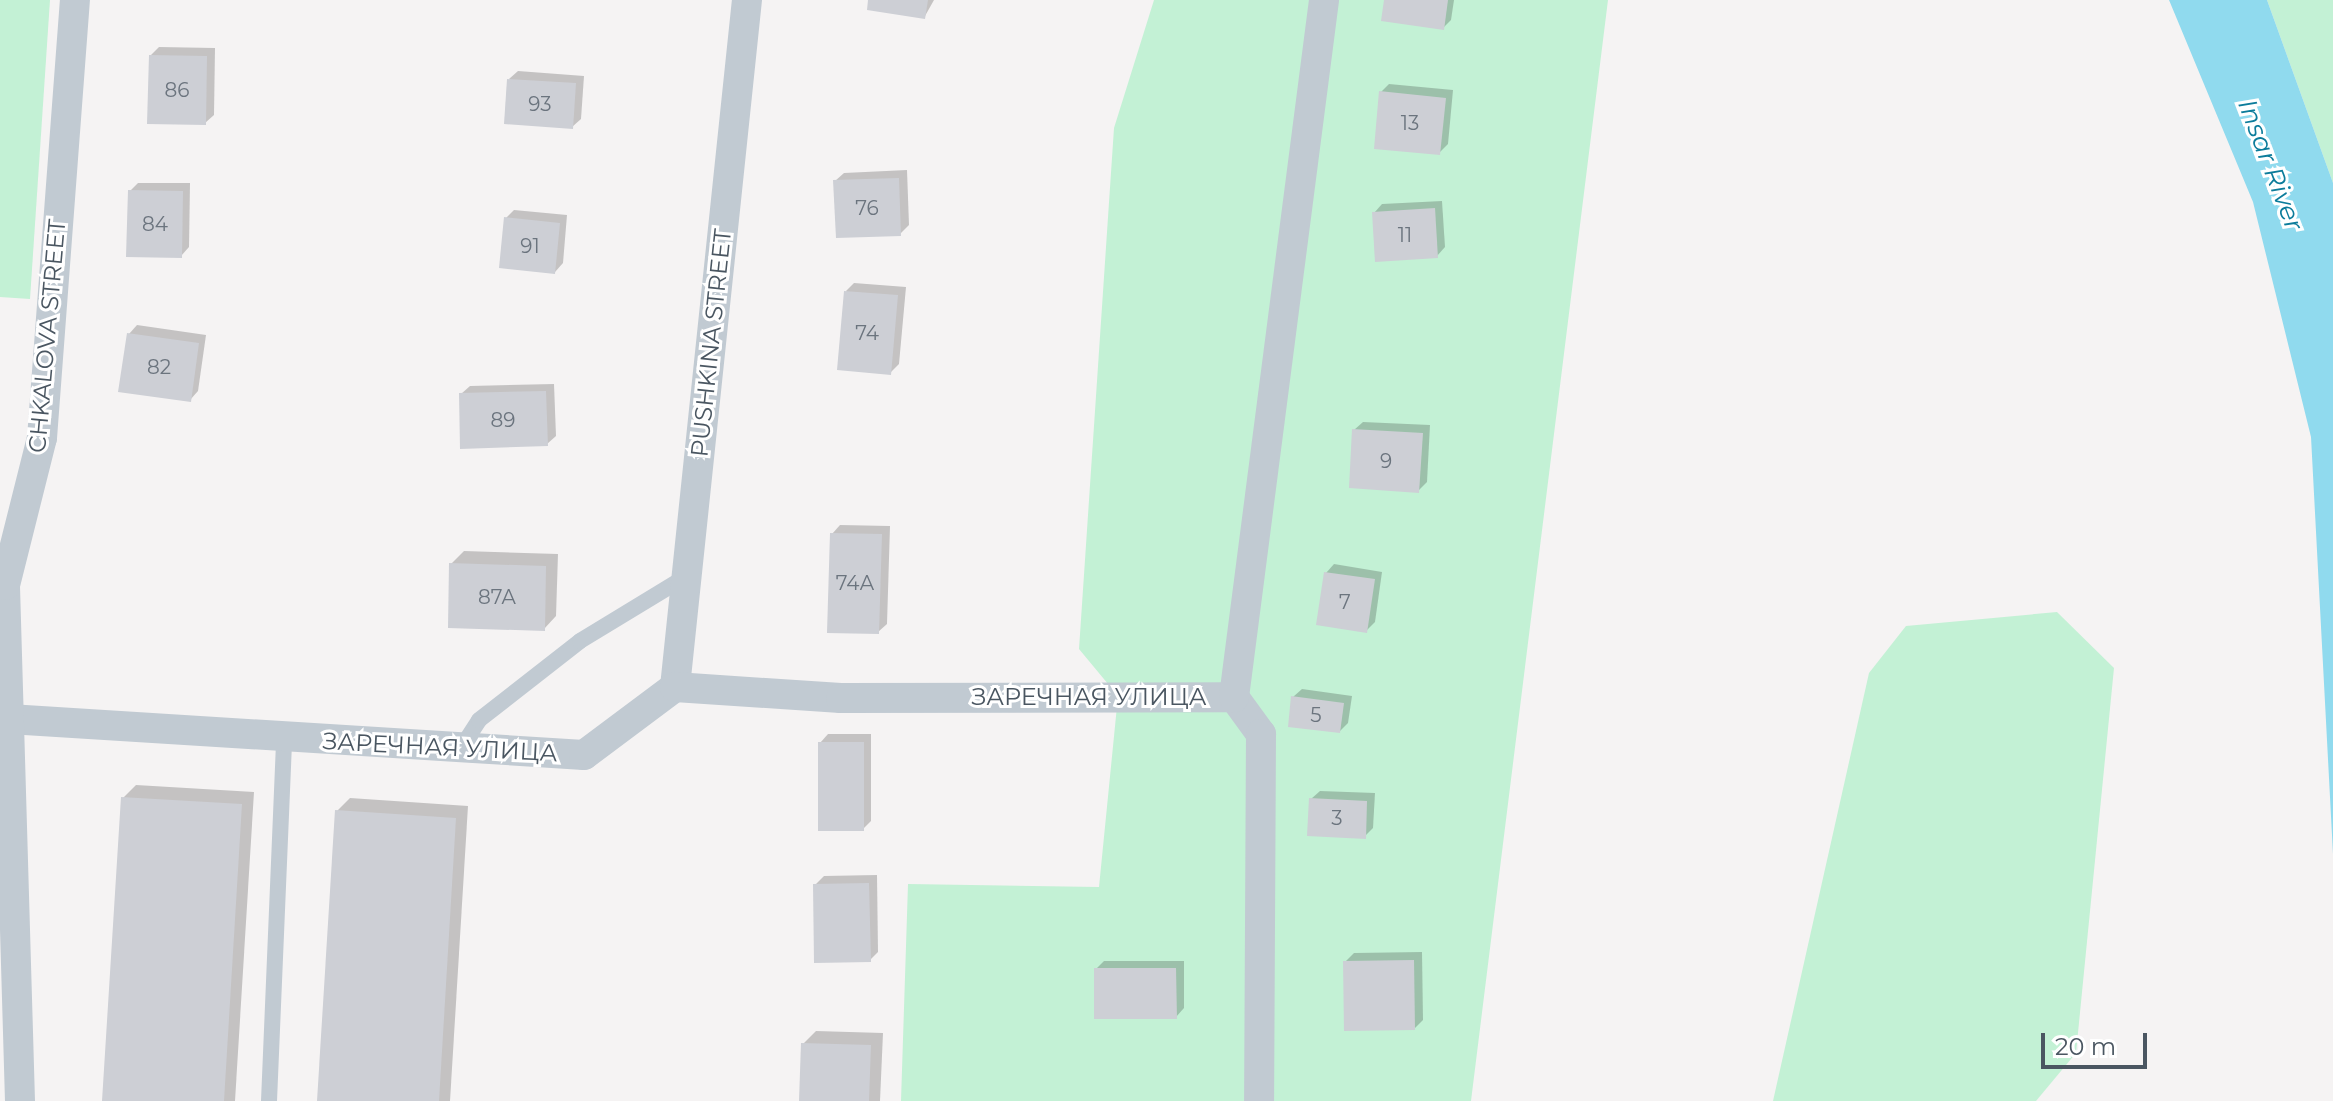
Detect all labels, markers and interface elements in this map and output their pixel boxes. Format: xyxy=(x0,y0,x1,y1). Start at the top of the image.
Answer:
house number: 86 xyxy=(165,78,189,102)
house number: 93 xyxy=(528,92,552,116)
water label: Insar River xyxy=(2231,95,2309,235)
house number: 13 xyxy=(1401,111,1419,135)
house number: 76 xyxy=(855,196,879,220)
house number: 84 xyxy=(142,212,168,236)
street label: CHKALOVA STREET xyxy=(22,218,72,454)
house number: 11 xyxy=(1398,223,1412,247)
street label: PUSHKINA STREET xyxy=(685,228,737,458)
house number: 91 xyxy=(520,234,540,258)
house number: 74 xyxy=(855,321,879,345)
house number: 82 xyxy=(147,355,171,379)
house number: 89 xyxy=(491,408,515,432)
house number: 9 xyxy=(1380,449,1392,473)
house number: 74А xyxy=(836,571,874,595)
house number: 87А xyxy=(478,585,516,609)
house number: 7 xyxy=(1339,590,1351,614)
street label: ЗАРЕЧНАЯ УЛИЦА xyxy=(971,683,1207,711)
house number: 5 xyxy=(1310,703,1322,727)
street label: ЗАРЕЧНАЯ УЛИЦА xyxy=(322,726,558,768)
house number: 3 xyxy=(1331,806,1343,830)
scale bar xyxy=(2045,1017,2151,1067)
text: 20 m xyxy=(2055,1032,2116,1061)

